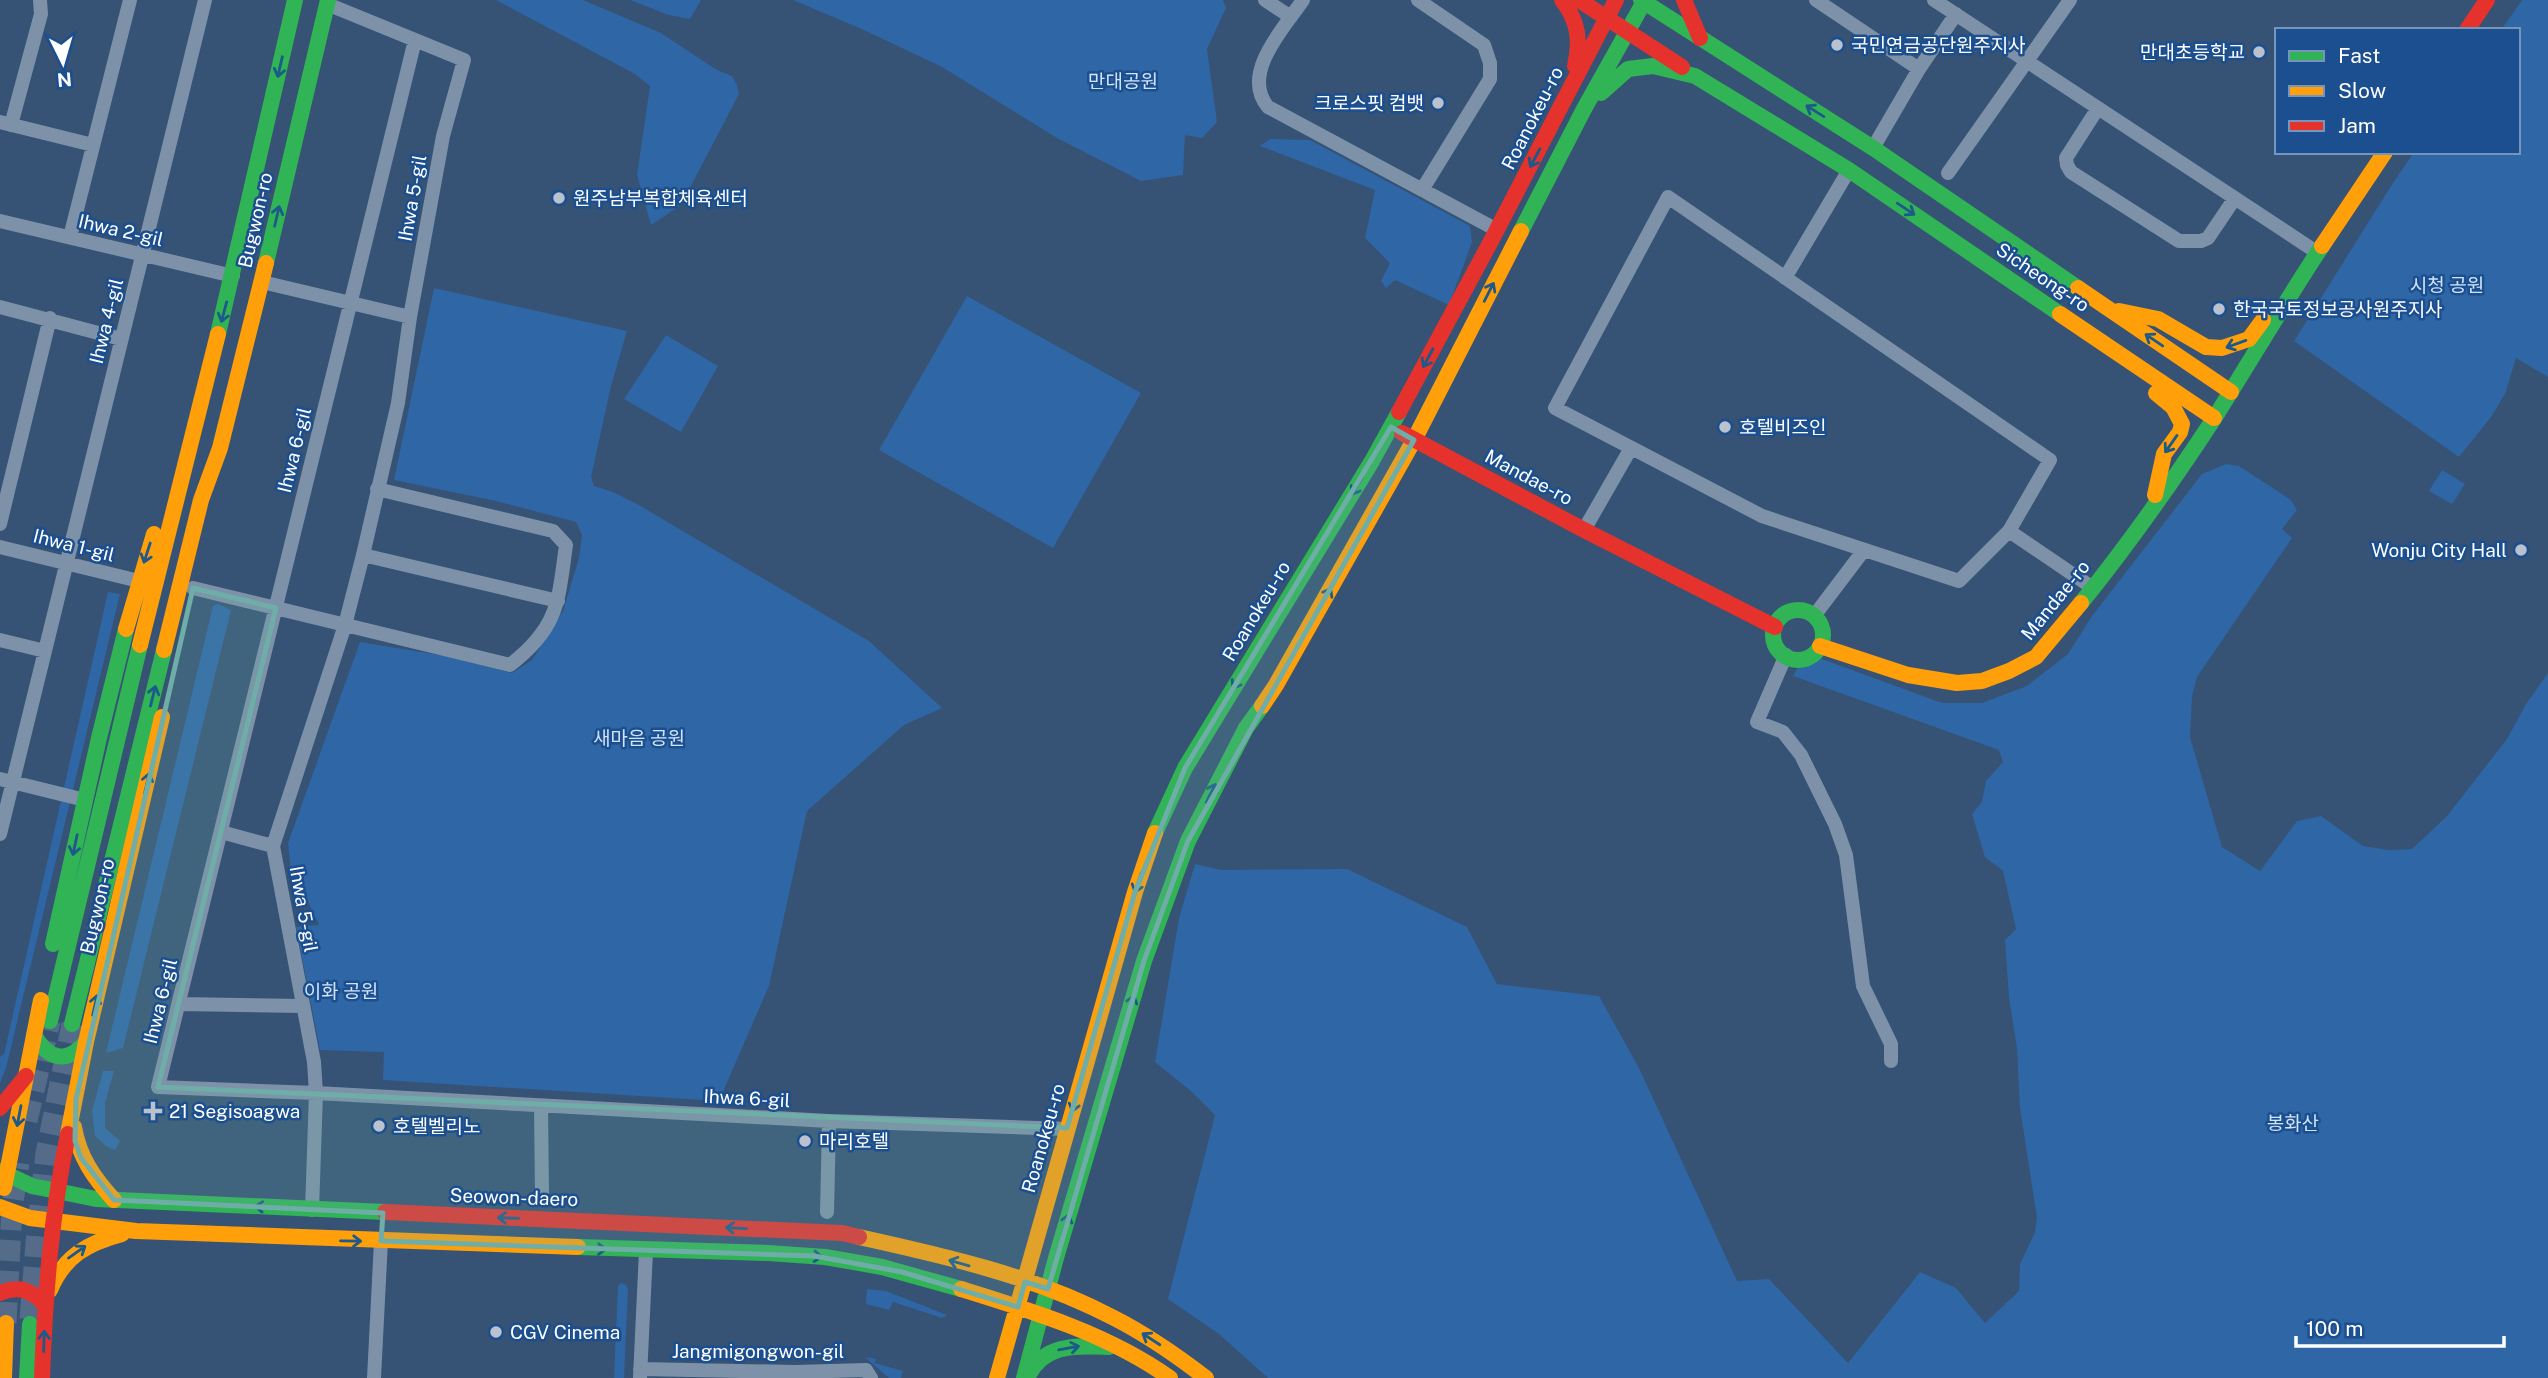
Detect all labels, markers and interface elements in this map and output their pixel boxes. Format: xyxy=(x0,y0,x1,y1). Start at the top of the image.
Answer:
north arrow xyxy=(28,28,98,98)
legend xyxy=(2275,28,2520,154)
place label: 국민연금공단원주지사 xyxy=(1851,34,2026,56)
marker: 국민연금공단원주지사 xyxy=(1829,37,1845,53)
place label: 만대초등학교 xyxy=(2140,41,2245,63)
text: Fast xyxy=(2338,43,2380,68)
marker: 만대초등학교 xyxy=(2251,44,2267,60)
one-way arrow xyxy=(272,55,286,78)
street label: Roanokeu-ro xyxy=(1497,63,1567,173)
text: N xyxy=(56,68,73,92)
park label: 만대공원 xyxy=(1088,70,1158,92)
text: Slow xyxy=(2338,78,2386,103)
place label: 크로스핏 컴뱃 xyxy=(1315,92,1424,114)
marker: 크로스핏 컴뱃 xyxy=(1430,95,1446,111)
one-way arrow xyxy=(1806,104,1826,118)
text: Jam xyxy=(2338,113,2376,138)
one-way arrow xyxy=(1527,147,1541,167)
street label: Ihwa 5-gil xyxy=(394,153,430,243)
street label: Bugwon-ro xyxy=(233,170,277,270)
place label: 원주남부복합체육센터 xyxy=(573,187,748,209)
marker: 원주남부복합체육센터 xyxy=(551,190,567,206)
one-way arrow xyxy=(1896,202,1915,216)
one-way arrow xyxy=(271,205,285,228)
street label: Ihwa 2-gil xyxy=(76,210,166,250)
street label: Sicheong-ro xyxy=(1992,238,2094,316)
park label: 시청 공원 xyxy=(2410,274,2484,296)
street label: Ihwa 4-gil xyxy=(85,276,127,366)
one-way arrow xyxy=(1483,282,1497,303)
place label: 한국국토정보공사원주지사 xyxy=(2233,298,2443,320)
one-way arrow xyxy=(216,301,229,323)
marker: 한국국토정보공사원주지사 xyxy=(2211,301,2227,317)
one-way arrow xyxy=(2145,332,2164,347)
one-way arrow xyxy=(2225,339,2247,351)
one-way arrow xyxy=(1421,347,1434,368)
street label: Ihwa 6-gil xyxy=(273,405,315,495)
place label: 호텔비즈인 xyxy=(1739,416,1826,438)
marker: 호텔비즈인 xyxy=(1717,419,1733,435)
one-way arrow xyxy=(2164,433,2178,453)
street label: Mandae-ro xyxy=(1481,445,1577,509)
one-way arrow xyxy=(1349,476,1363,496)
street label: Ihwa 1-gil xyxy=(31,524,117,566)
place label: Wonju City Hall xyxy=(2371,539,2507,561)
one-way arrow xyxy=(140,542,153,564)
marker: Wonju City Hall xyxy=(2513,542,2529,558)
street label: Mandae-ro xyxy=(2016,556,2094,644)
street label: Roanokeu-ro xyxy=(1218,557,1294,665)
one-way arrow xyxy=(1319,587,1333,607)
one-way arrow xyxy=(1231,670,1245,690)
one-way arrow xyxy=(147,685,160,708)
park label: 새마음 공원 xyxy=(593,727,685,749)
one-way arrow xyxy=(141,772,154,795)
one-way arrow xyxy=(1205,783,1218,804)
one-way arrow xyxy=(68,833,81,856)
street label: Bugwon-ro xyxy=(75,856,119,956)
street label: Ihwa 5-gil xyxy=(286,864,322,954)
one-way arrow xyxy=(1131,872,1143,894)
street label: Ihwa 6-gil xyxy=(139,956,181,1046)
park label: 이화 공원 xyxy=(304,980,378,1002)
one-way arrow xyxy=(89,994,102,1017)
one-way arrow xyxy=(1125,995,1138,1017)
street label: Roanokeu-ro xyxy=(1017,1081,1069,1195)
street label: Ihwa 6-gil xyxy=(703,1085,791,1111)
one-way arrow xyxy=(1068,1090,1081,1113)
place label: 21 Segisoagwa xyxy=(169,1100,300,1122)
marker: 21 Segisoagwa xyxy=(143,1101,163,1121)
one-way arrow xyxy=(11,1104,25,1127)
park label: 봉화산 xyxy=(2267,1112,2319,1134)
place label: 호텔벨리노 xyxy=(393,1115,480,1137)
marker: 호텔벨리노 xyxy=(371,1118,387,1134)
place label: 마리호텔 xyxy=(819,1130,889,1152)
marker: 마리호텔 xyxy=(797,1133,813,1149)
street label: Seowon-daero xyxy=(449,1184,579,1210)
one-way arrow xyxy=(254,1201,277,1214)
one-way arrow xyxy=(497,1211,520,1224)
one-way arrow xyxy=(1061,1213,1074,1235)
one-way arrow xyxy=(724,1221,747,1234)
one-way arrow xyxy=(339,1234,362,1247)
one-way arrow xyxy=(584,1242,607,1255)
one-way arrow xyxy=(67,1245,86,1260)
one-way arrow xyxy=(800,1250,822,1263)
one-way arrow xyxy=(948,1255,970,1268)
scale bar xyxy=(2296,1304,2504,1348)
text: 100 m xyxy=(2306,1316,2363,1341)
place label: CGV Cinema xyxy=(510,1321,620,1343)
marker: CGV Cinema xyxy=(488,1324,504,1340)
one-way arrow xyxy=(37,1330,50,1353)
one-way arrow xyxy=(1141,1331,1161,1345)
street label: Jangmigongwon-gil xyxy=(672,1340,844,1362)
one-way arrow xyxy=(1057,1341,1080,1354)

